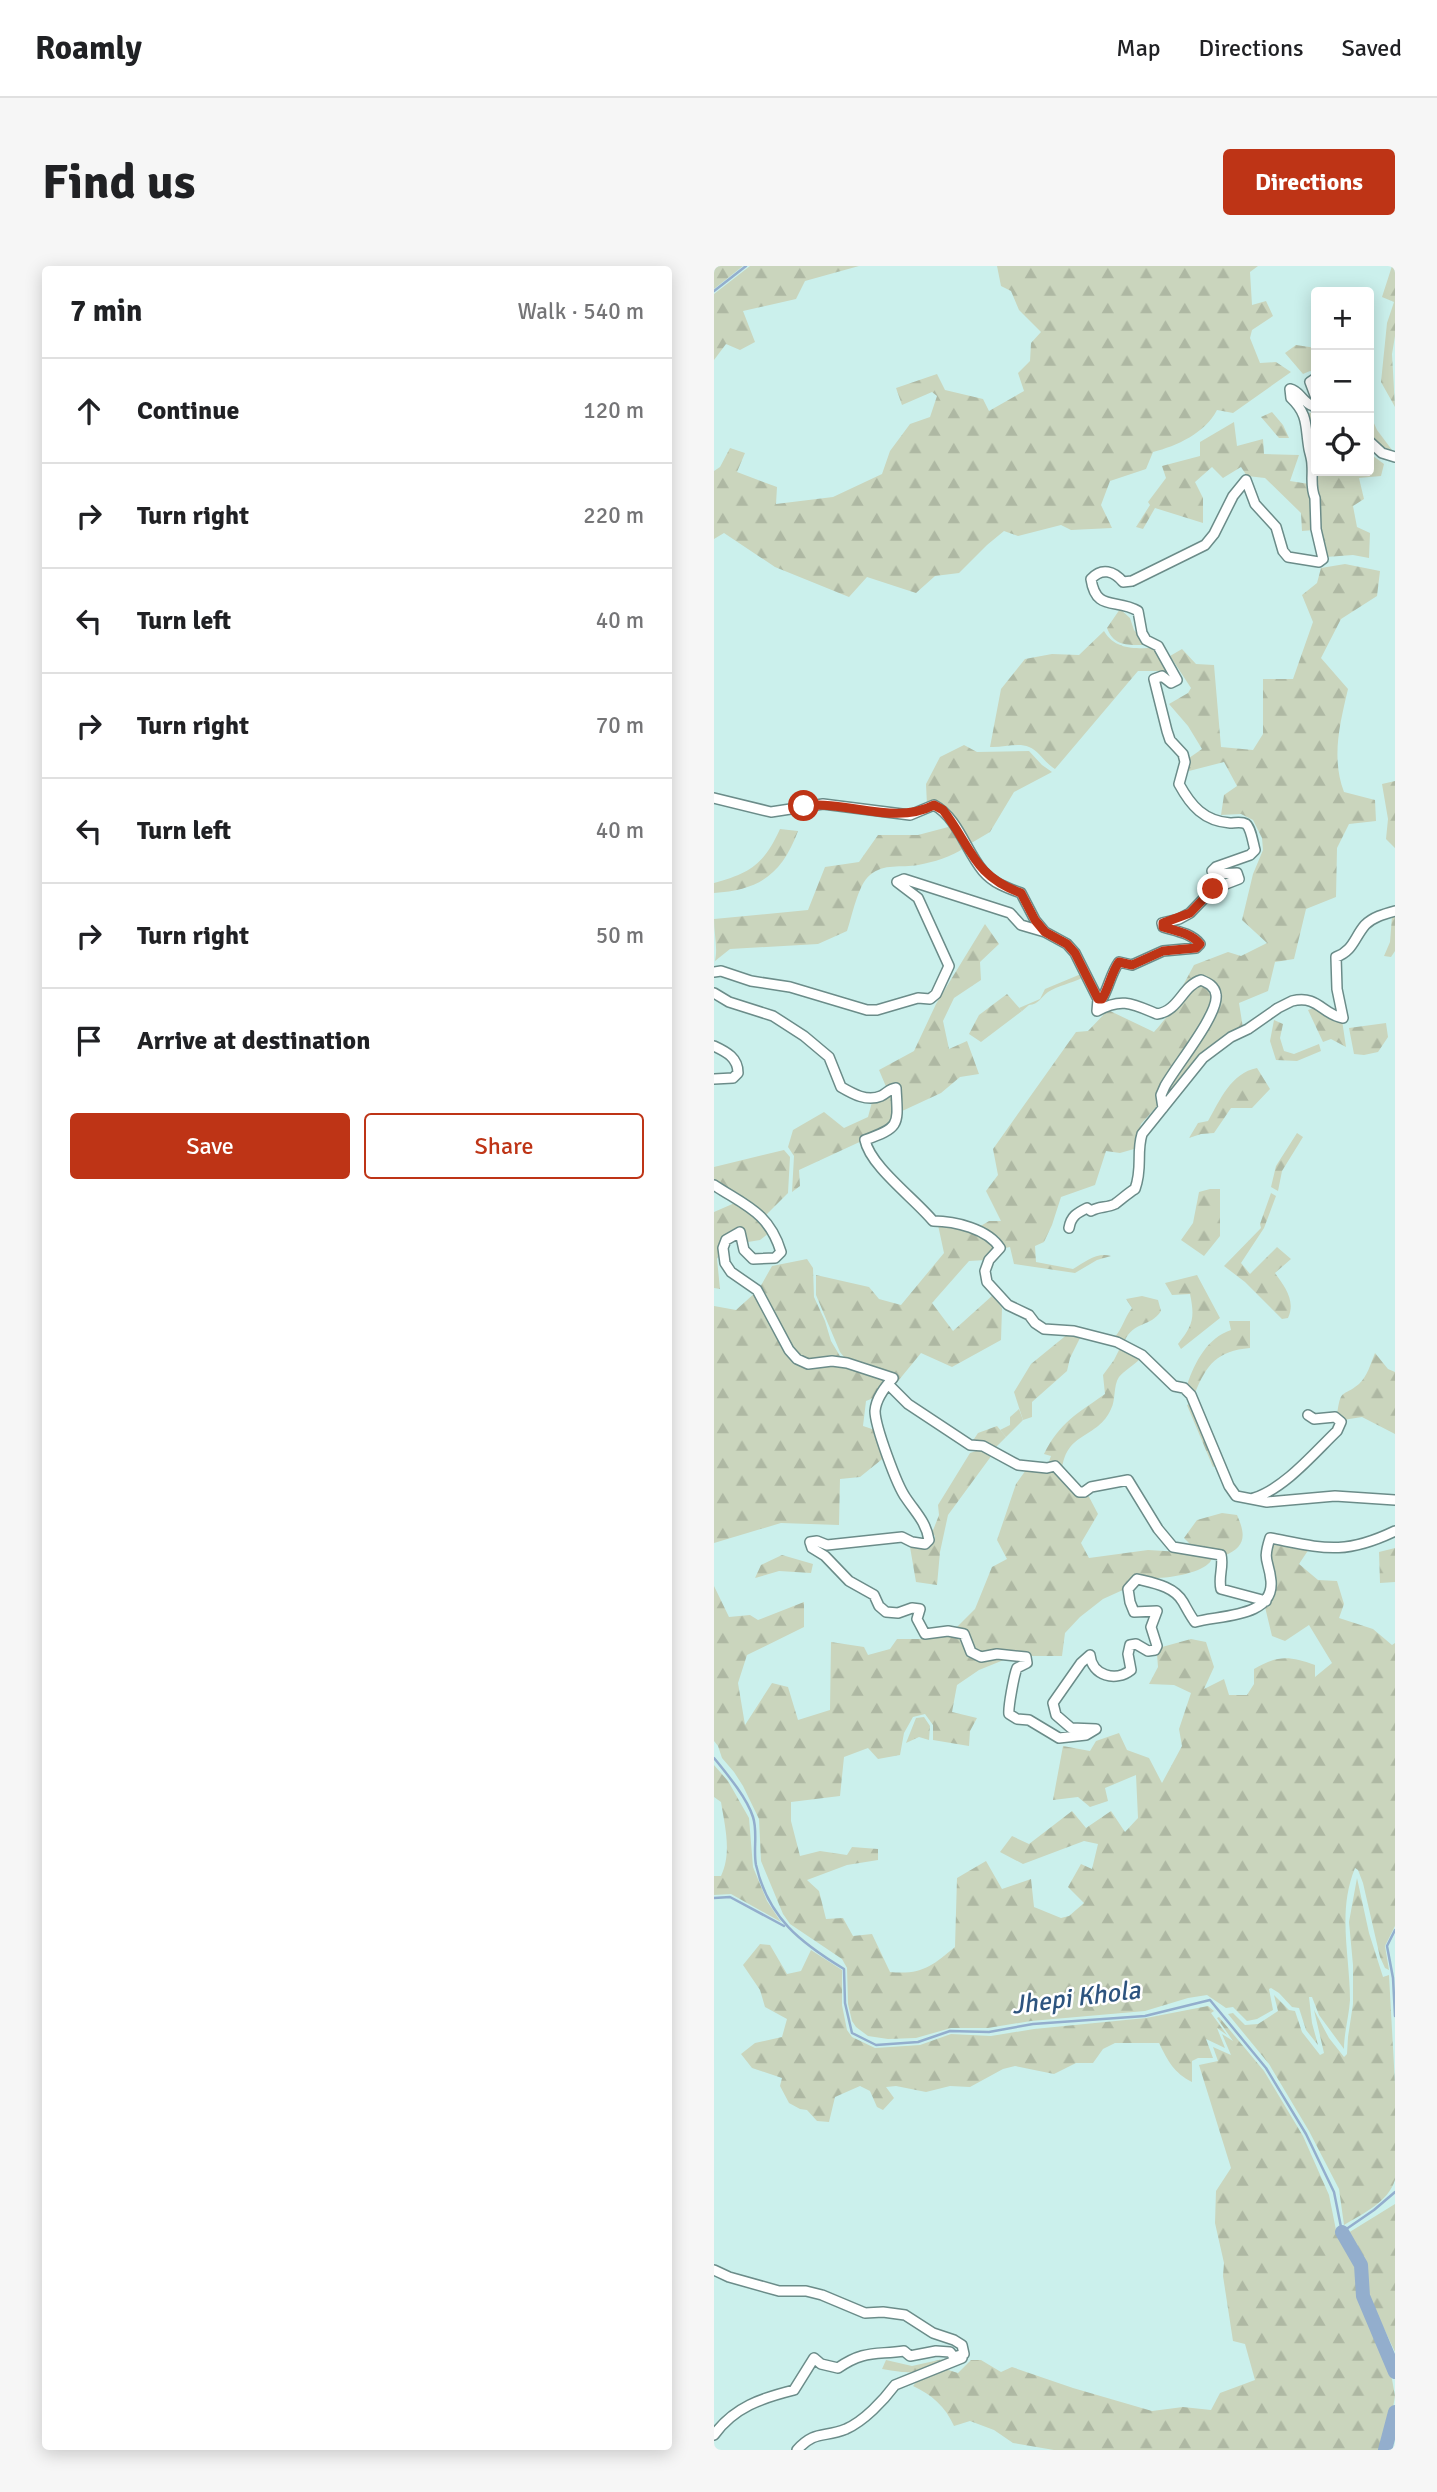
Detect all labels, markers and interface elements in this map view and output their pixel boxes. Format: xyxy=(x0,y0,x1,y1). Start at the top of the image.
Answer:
text: Roamly xyxy=(35,28,142,69)
text: Map xyxy=(1116,33,1161,63)
text: Directions xyxy=(1199,33,1304,63)
text: Saved xyxy=(1342,33,1402,63)
button: Directions xyxy=(1223,149,1395,215)
text: Find us xyxy=(42,152,195,212)
map controls xyxy=(1311,287,1374,476)
button: + xyxy=(1311,287,1374,350)
text: 7 min xyxy=(70,293,142,330)
text: Walk · 540 m xyxy=(518,297,644,326)
button: − xyxy=(1311,350,1374,413)
icon: ahead xyxy=(70,392,108,430)
text: Continue xyxy=(137,395,239,427)
text: 120 m xyxy=(583,396,644,425)
button: locate xyxy=(1311,413,1374,476)
icon: right xyxy=(70,497,108,535)
text: Turn right xyxy=(137,500,249,532)
text: 220 m xyxy=(583,501,644,530)
icon: left xyxy=(70,602,108,640)
text: Turn left xyxy=(137,605,231,637)
text: 40 m xyxy=(596,606,644,635)
icon: right xyxy=(70,707,108,745)
text: Turn right xyxy=(137,710,249,742)
text: 70 m xyxy=(596,711,644,740)
route start xyxy=(788,790,819,821)
icon: left xyxy=(70,812,108,850)
text: Turn left xyxy=(137,815,231,847)
text: 40 m xyxy=(596,816,644,845)
route end xyxy=(1197,873,1228,904)
icon: right xyxy=(70,917,108,955)
text: Turn right xyxy=(137,920,249,952)
text: 50 m xyxy=(596,921,644,950)
icon: arrive xyxy=(70,1022,108,1060)
text: Arrive at destination xyxy=(137,1025,370,1057)
button: Save xyxy=(70,1113,350,1179)
button: Share xyxy=(364,1113,644,1179)
water label: Jhepi Khola xyxy=(1010,1974,1143,2022)

